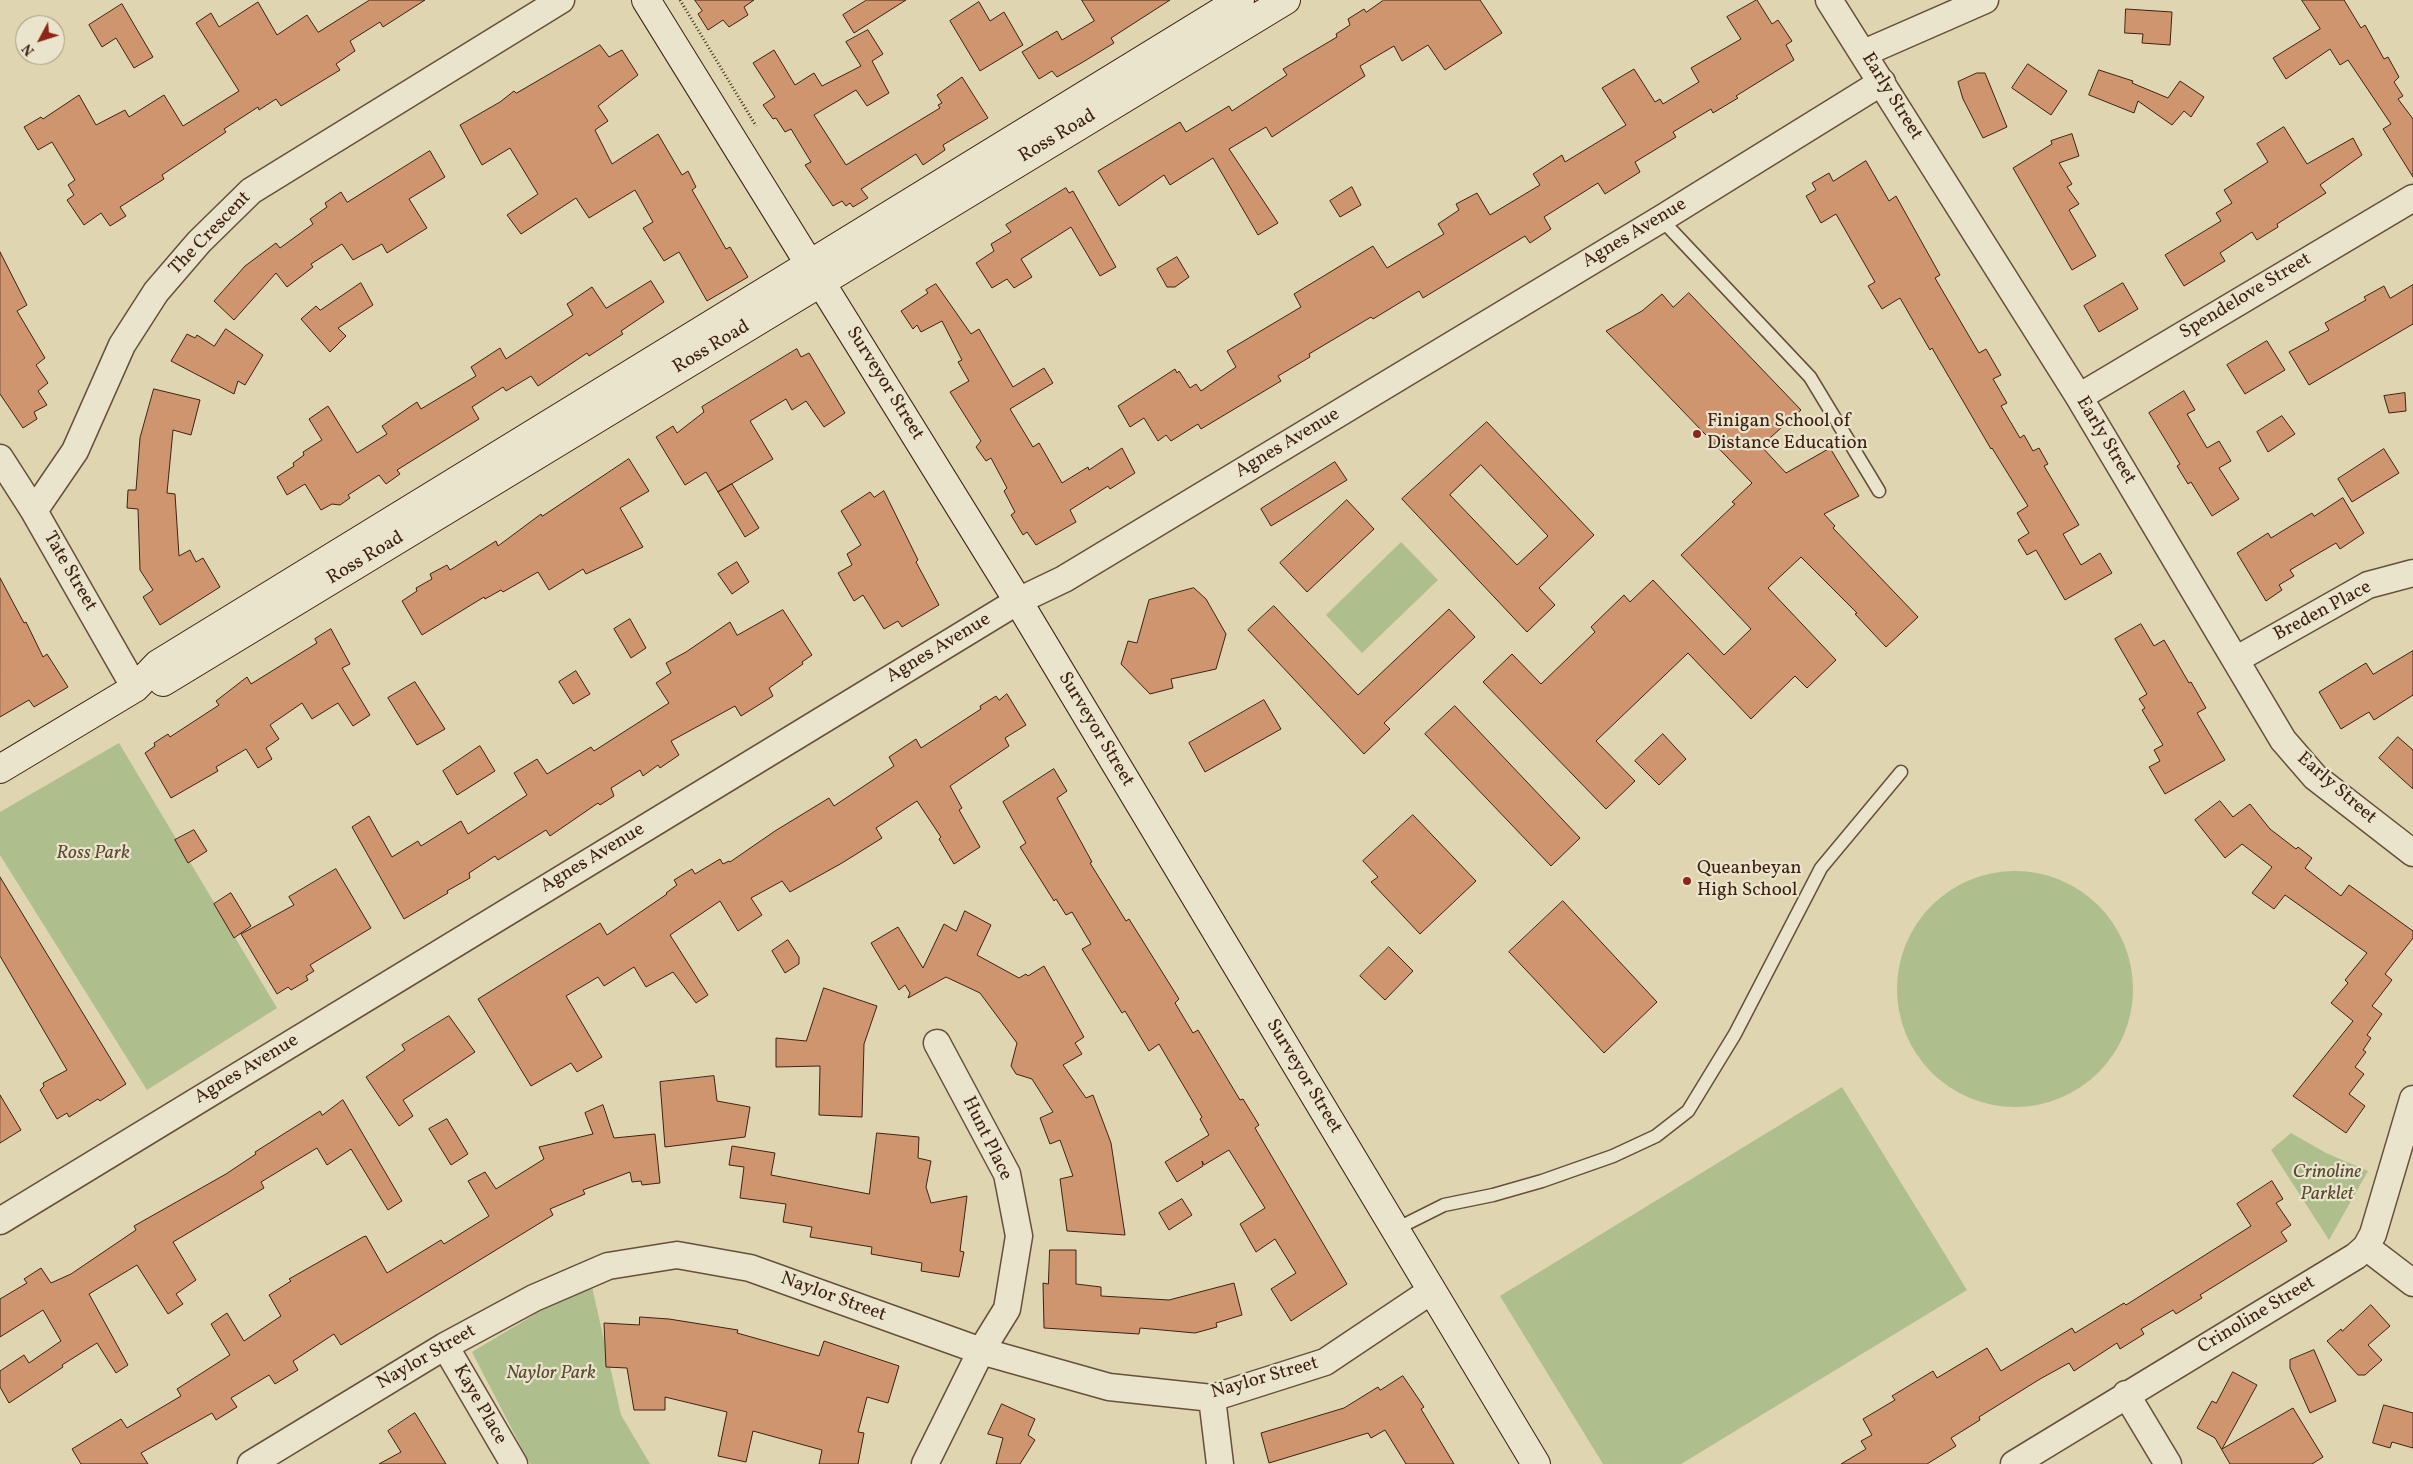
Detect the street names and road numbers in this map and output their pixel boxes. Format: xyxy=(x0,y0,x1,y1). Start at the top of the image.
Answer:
street label: Early Street xyxy=(1855,49,1927,145)
street label: Ross Road xyxy=(1015,105,1101,169)
street label: The Crescent xyxy=(165,187,257,281)
street label: Agnes Avenue xyxy=(1579,194,1691,274)
street label: Spendelove Street xyxy=(2176,249,2316,345)
street label: Ross Road xyxy=(669,316,755,380)
street label: Surveyor Street xyxy=(840,323,928,445)
street label: Early Street xyxy=(2070,393,2140,489)
street label: Agnes Avenue xyxy=(1232,404,1344,484)
street label: Ross Road xyxy=(323,527,409,591)
street label: Tate Street xyxy=(37,528,101,616)
street label: Breden Place xyxy=(2270,577,2376,647)
street label: Agnes Avenue xyxy=(883,609,995,689)
street label: Surveyor Street xyxy=(1052,669,1138,791)
street label: Early Street xyxy=(2291,748,2381,830)
street label: Agnes Avenue xyxy=(537,819,649,899)
street label: Surveyor Street xyxy=(1260,1016,1346,1138)
street label: Agnes Avenue xyxy=(191,1030,303,1110)
street label: Hunt Place xyxy=(956,1093,1016,1185)
street label: Naylor Street xyxy=(777,1268,889,1328)
street label: Crinoline Street xyxy=(2194,1272,2320,1360)
street label: Naylor Street xyxy=(373,1320,481,1396)
street label: Naylor Street xyxy=(1209,1353,1321,1405)
street label: Kaye Place xyxy=(447,1361,511,1449)

